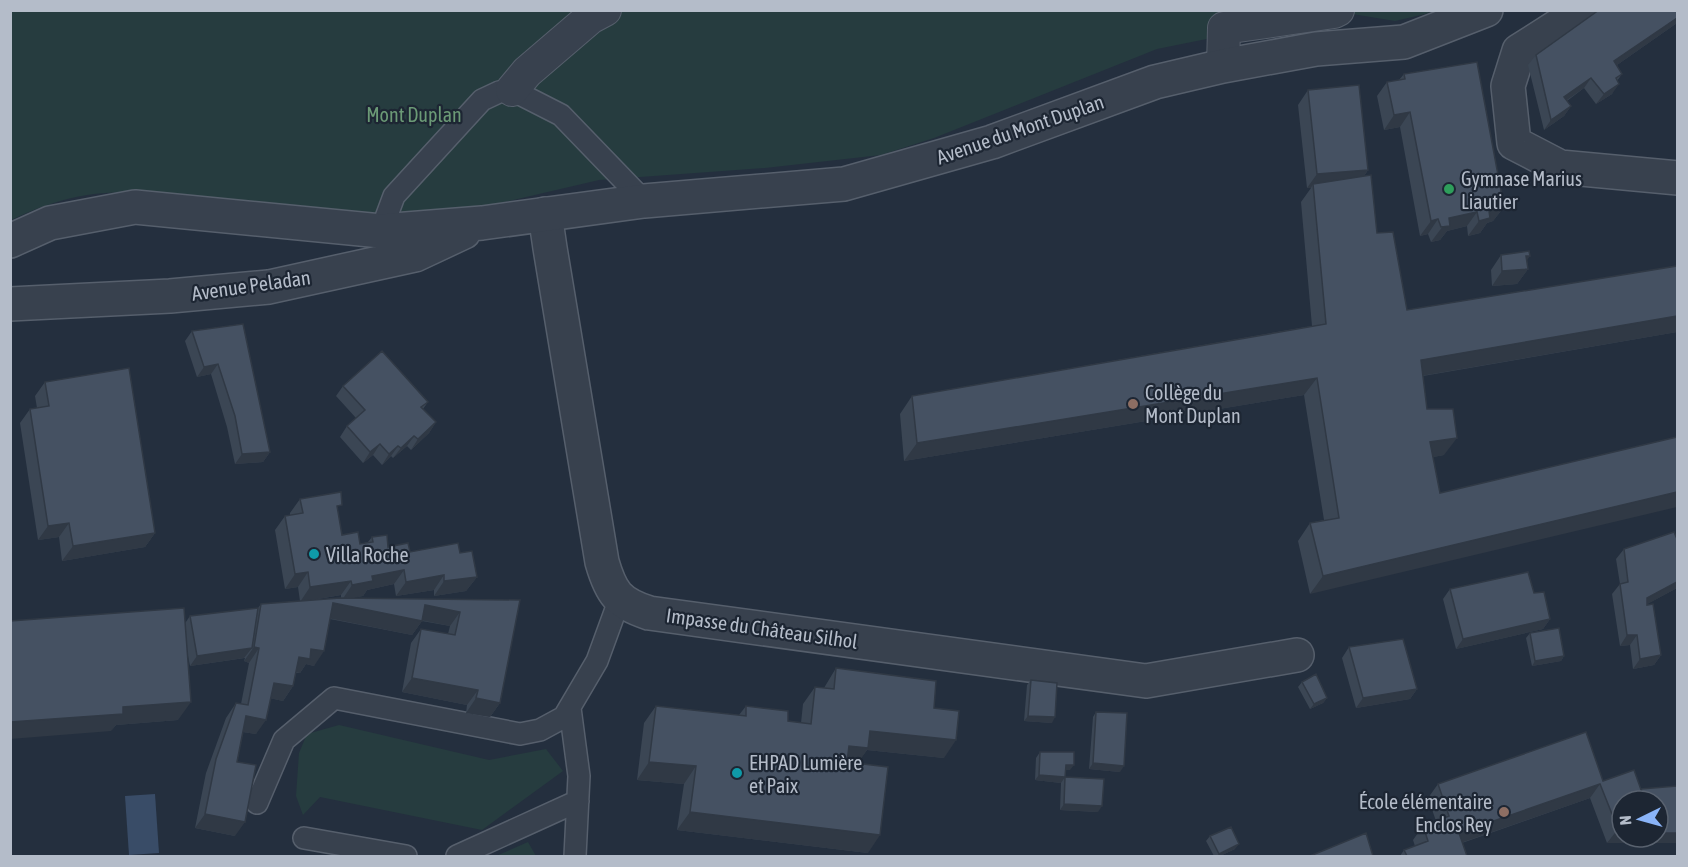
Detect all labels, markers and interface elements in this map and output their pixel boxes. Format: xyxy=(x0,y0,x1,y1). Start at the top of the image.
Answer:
street label: Avenue du Mont Duplan xyxy=(933,90,1107,168)
park label: Mont Duplan xyxy=(366,103,462,126)
place label: Gymnase Marius Liautier xyxy=(1461,167,1582,213)
marker: Gymnase Marius Liautier xyxy=(1442,182,1456,196)
street label: Avenue Peladan xyxy=(190,265,312,305)
place label: Collège du Mont Duplan xyxy=(1145,381,1241,427)
marker: Collège du Mont Duplan xyxy=(1126,397,1140,411)
place label: Villa Roche xyxy=(326,543,409,566)
marker: Villa Roche xyxy=(307,547,321,561)
street label: Impasse du Château Silhol xyxy=(665,603,860,653)
place label: EHPAD Lumière et Paix xyxy=(749,751,862,797)
marker: EHPAD Lumière et Paix xyxy=(730,766,744,780)
north arrow xyxy=(1610,789,1670,849)
place label: École élémentaire Enclos Rey xyxy=(1359,790,1492,836)
marker: École élémentaire Enclos Rey xyxy=(1497,805,1511,819)
text: N xyxy=(1616,815,1634,826)

